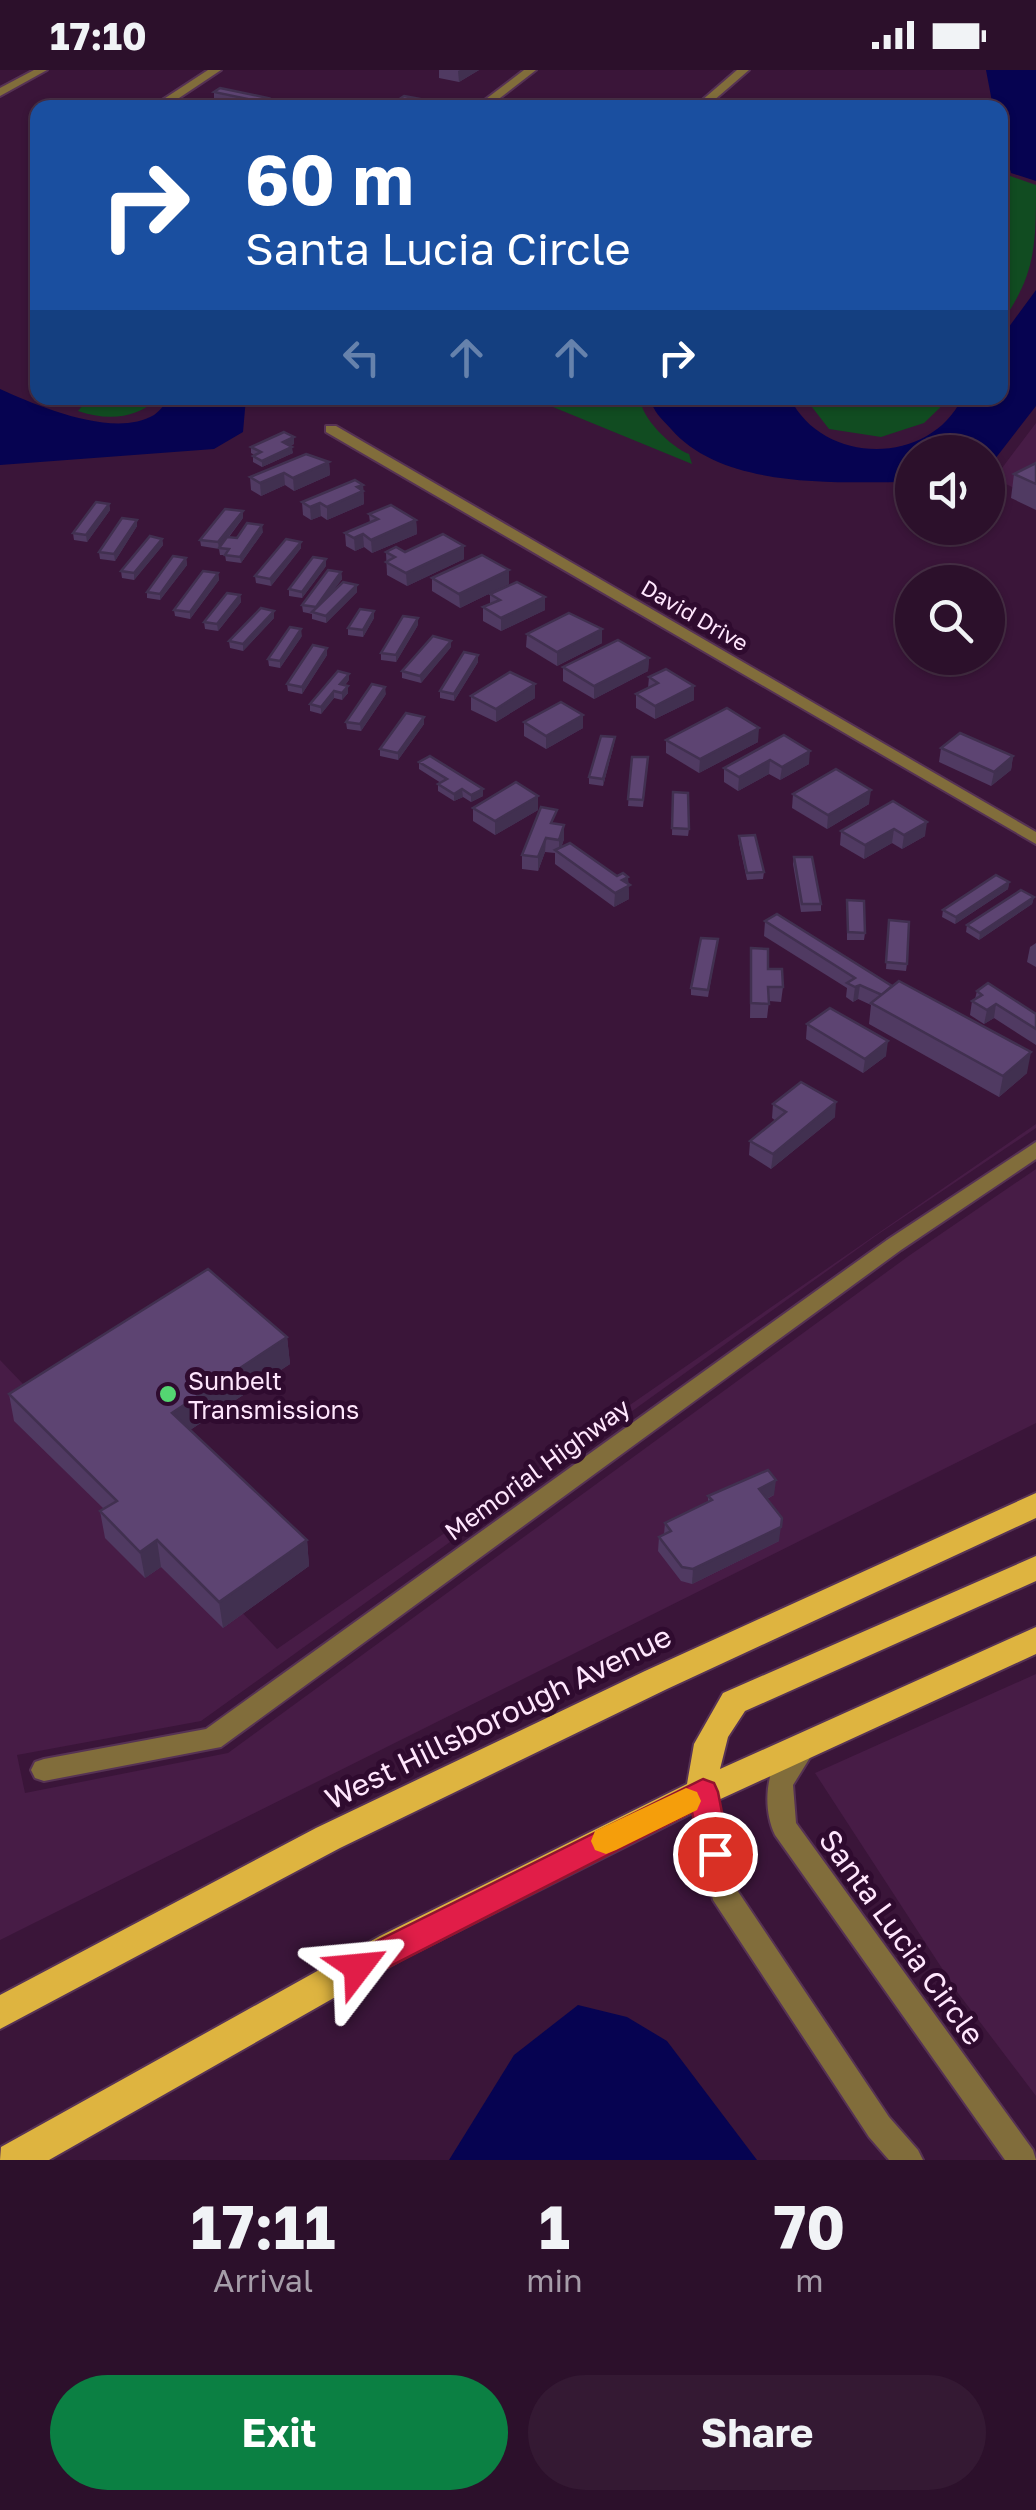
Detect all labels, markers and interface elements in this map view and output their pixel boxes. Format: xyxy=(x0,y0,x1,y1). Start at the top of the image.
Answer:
text: 17:10 xyxy=(50,13,147,58)
text: 60 m xyxy=(245,136,414,220)
icon: right xyxy=(80,140,210,270)
text: Santa Lucia Circle xyxy=(245,221,631,275)
icon: left xyxy=(334,330,389,385)
icon: ahead xyxy=(439,330,494,385)
icon: ahead xyxy=(544,330,599,385)
icon: right xyxy=(649,330,704,385)
map controls xyxy=(895,435,1005,675)
button: sound xyxy=(895,435,1005,545)
button: search xyxy=(895,565,1005,675)
street label: David Drive xyxy=(637,574,753,656)
place label: Sunbelt Transmissions xyxy=(188,1365,359,1425)
marker: Sunbelt Transmissions xyxy=(157,1383,179,1405)
street label: Memorial Highway xyxy=(438,1391,636,1547)
street label: West Hillsborough Avenue xyxy=(319,1617,677,1817)
pin xyxy=(673,1812,758,1897)
street label: Santa Lucia Circle xyxy=(812,1822,992,2052)
icon: arrive xyxy=(688,1827,743,1882)
position arrow xyxy=(306,1915,410,2019)
text: 17:11 xyxy=(191,2190,335,2262)
text: 1 xyxy=(539,2190,570,2262)
text: 70 xyxy=(773,2190,845,2262)
text: Arrival xyxy=(213,2261,313,2299)
text: min xyxy=(526,2261,583,2299)
text: m xyxy=(795,2261,824,2299)
button: Exit xyxy=(50,2375,508,2490)
button: Share xyxy=(528,2375,986,2490)

